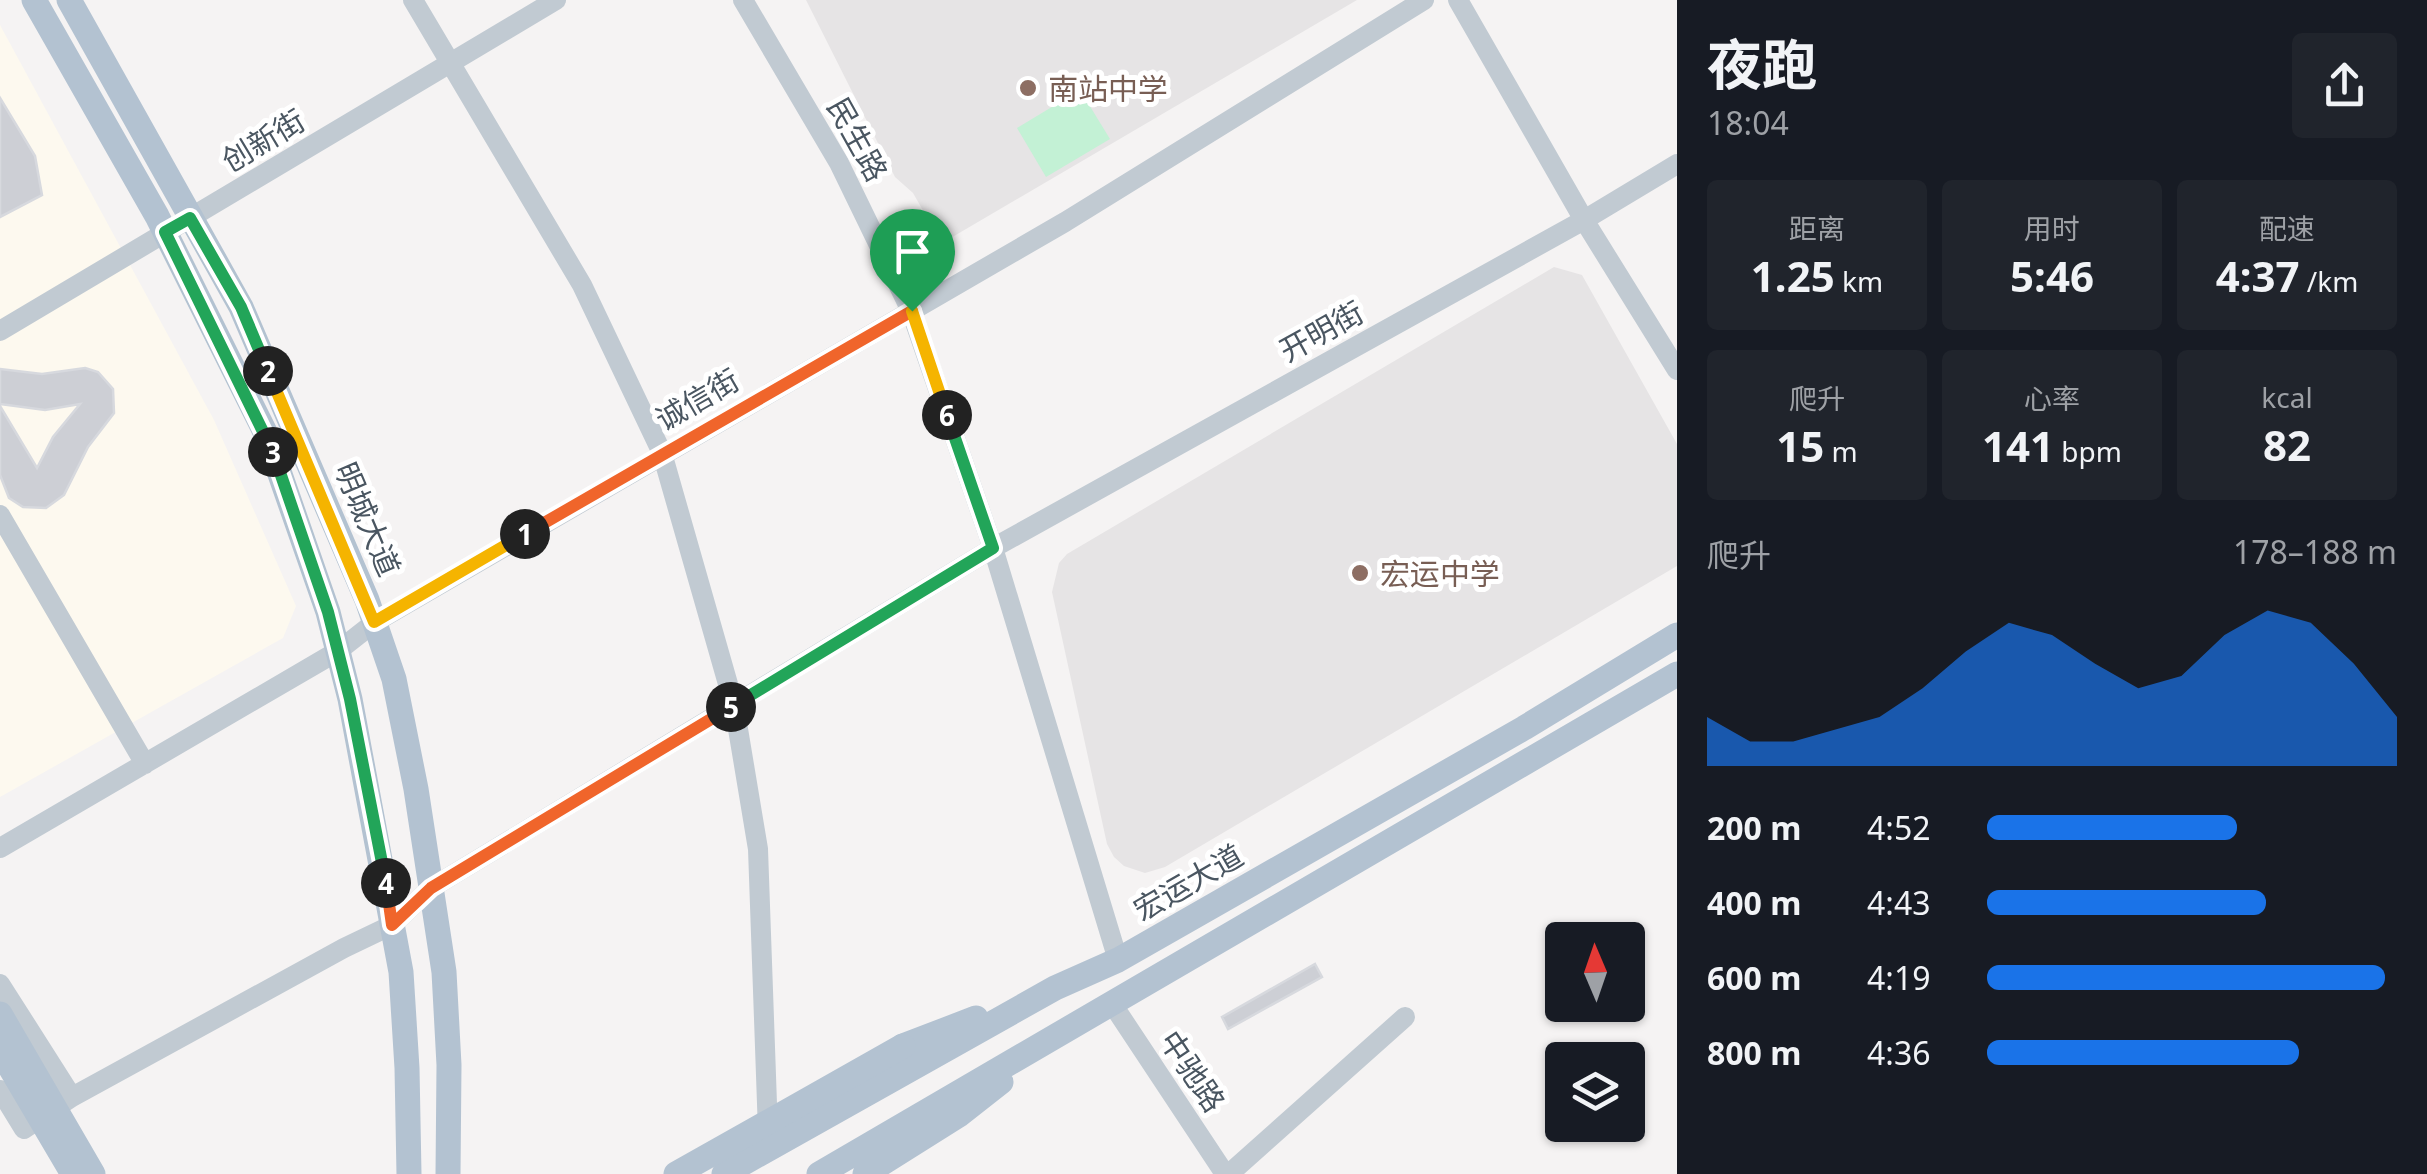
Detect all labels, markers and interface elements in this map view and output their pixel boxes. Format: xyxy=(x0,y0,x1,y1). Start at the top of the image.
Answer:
text: 夜跑 xyxy=(1707,26,1817,101)
button: share xyxy=(2292,33,2397,138)
place label: 南站中学 xyxy=(1048,68,1168,109)
marker: 南站中学 xyxy=(1017,77,1039,99)
street label: 民生路 xyxy=(818,90,898,188)
street label: 创新街 xyxy=(214,99,312,181)
text: 18:04 xyxy=(1707,101,1789,144)
pin xyxy=(870,209,955,312)
text: 距离 xyxy=(1789,209,1845,247)
text: 用时 xyxy=(2024,209,2080,247)
text: 配速 xyxy=(2259,209,2315,247)
icon: arrive xyxy=(885,224,940,279)
text: 1.25 xyxy=(1751,247,1835,304)
text: 5:46 xyxy=(2010,247,2094,304)
text: 4:37 xyxy=(2216,247,2300,304)
text: km xyxy=(1835,262,1883,300)
text: /km xyxy=(2300,262,2358,300)
street label: 开明街 xyxy=(1272,291,1370,371)
pin: 2 xyxy=(243,346,293,396)
text: 2 xyxy=(260,352,276,390)
street label: 诚信街 xyxy=(648,359,746,439)
text: kcal xyxy=(2261,378,2313,416)
text: 爬升 xyxy=(1789,379,1845,417)
text: 心率 xyxy=(2024,379,2080,417)
pin: 6 xyxy=(922,390,972,440)
text: 6 xyxy=(939,396,955,434)
text: 82 xyxy=(2263,416,2311,473)
text: 15 xyxy=(1776,417,1824,474)
text: 141 xyxy=(1982,417,2054,474)
pin: 3 xyxy=(248,427,298,477)
text: m xyxy=(1824,432,1858,470)
text: bpm xyxy=(2054,432,2122,470)
text: 3 xyxy=(265,433,281,471)
street label: 明城大道 xyxy=(326,456,410,582)
pin: 1 xyxy=(500,509,550,559)
text: 1 xyxy=(517,515,533,553)
text: 178–188 m xyxy=(2233,530,2397,573)
text: 爬升 xyxy=(1707,533,1771,576)
place label: 宏运中学 xyxy=(1380,553,1500,594)
marker: 宏运中学 xyxy=(1349,562,1371,584)
pin: 5 xyxy=(706,682,756,732)
text: 5 xyxy=(723,688,739,726)
text: 200 m xyxy=(1707,806,1801,849)
text: 4:52 xyxy=(1867,806,1931,849)
street label: 宏运大道 xyxy=(1126,834,1250,930)
pin: 4 xyxy=(361,858,411,908)
text: 4 xyxy=(378,864,394,902)
text: 400 m xyxy=(1707,881,1801,924)
text: 4:43 xyxy=(1867,881,1931,924)
north arrow xyxy=(1545,922,1645,1022)
map controls xyxy=(1545,922,1645,1142)
text: 600 m xyxy=(1707,956,1801,999)
text: 4:19 xyxy=(1867,956,1931,999)
street label: 中驰路 xyxy=(1151,1022,1235,1120)
text: 800 m xyxy=(1707,1031,1801,1074)
text: 4:36 xyxy=(1867,1031,1931,1074)
button: layers xyxy=(1545,1042,1645,1142)

